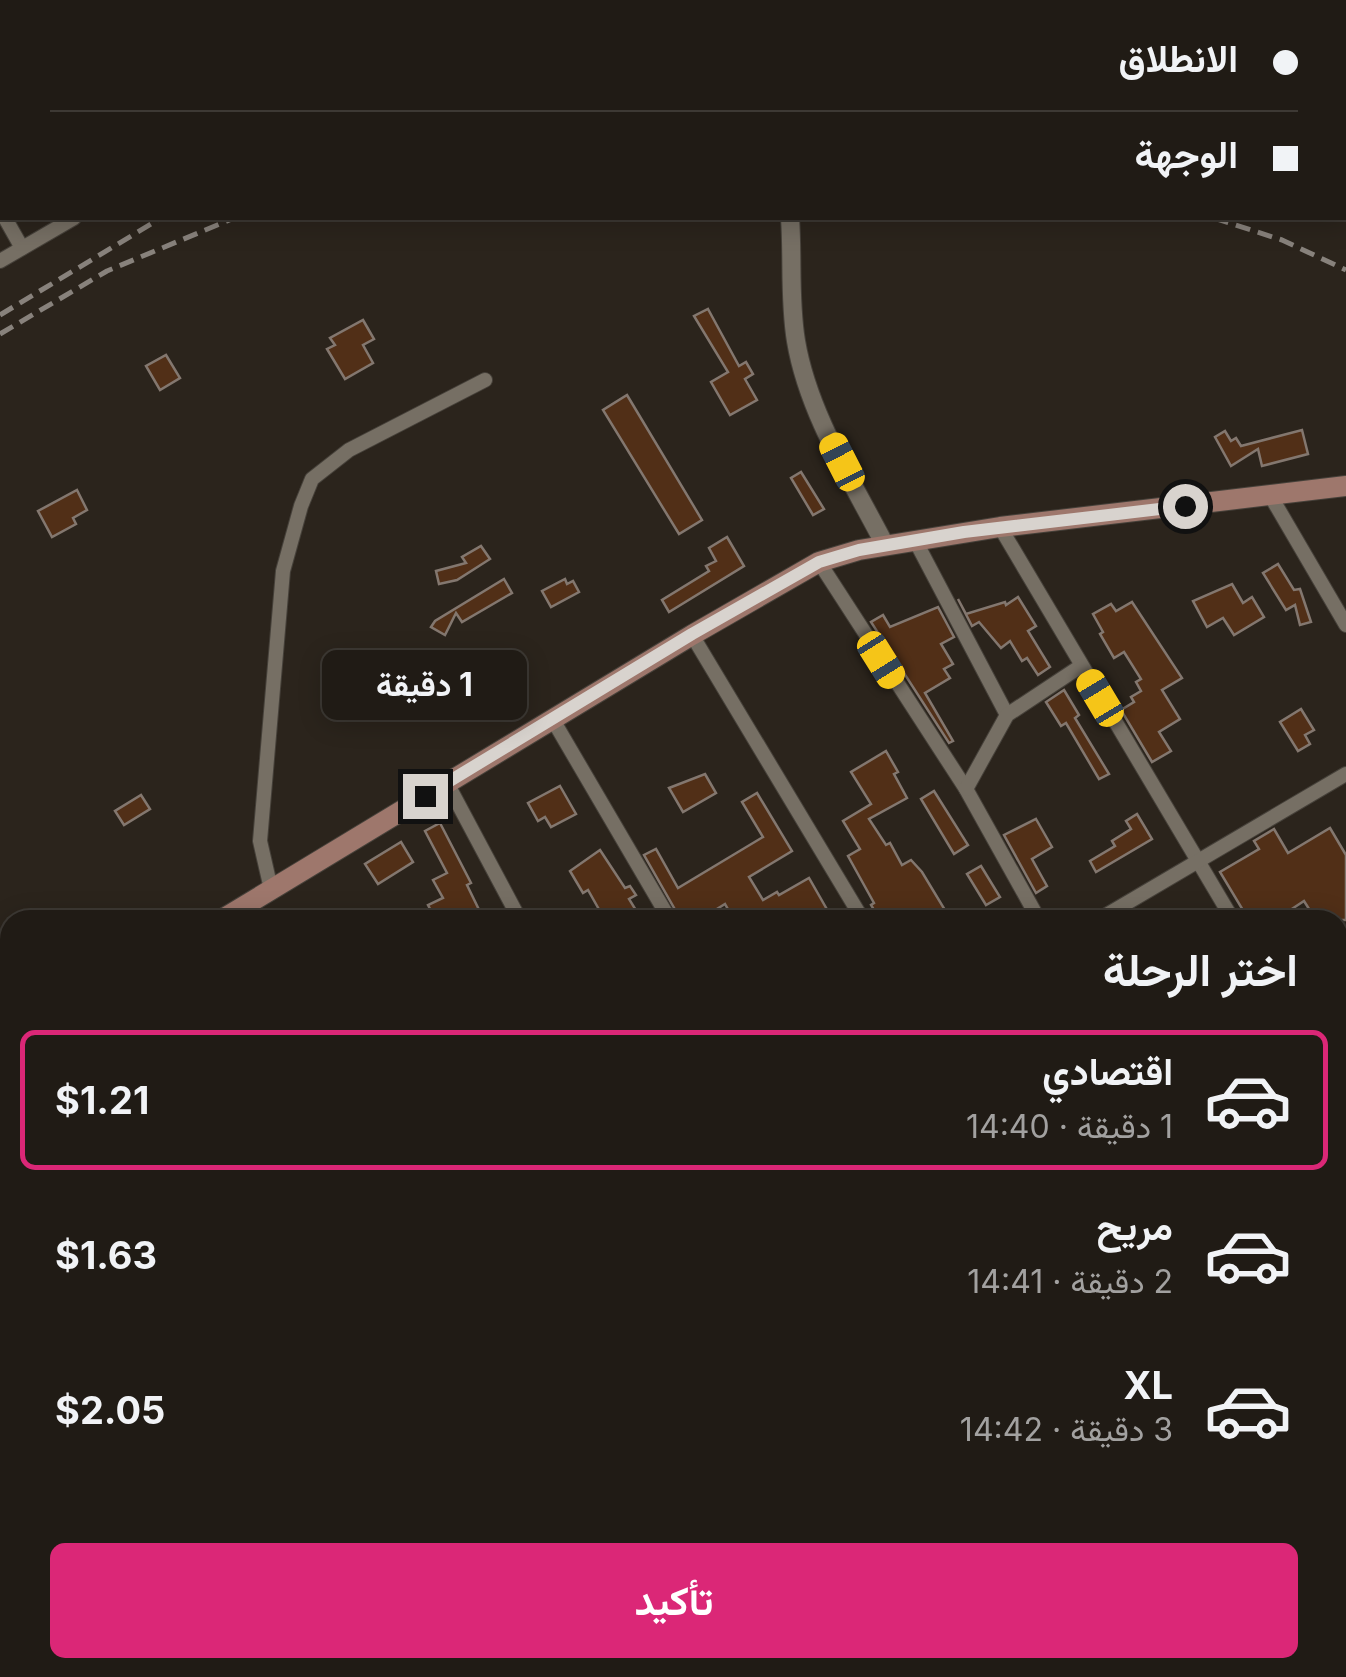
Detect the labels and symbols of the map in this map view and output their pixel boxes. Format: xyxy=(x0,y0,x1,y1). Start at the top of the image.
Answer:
car xyxy=(815,428,869,496)
route start xyxy=(1163,484,1208,529)
car xyxy=(852,627,910,693)
callout: 1 دقيقة xyxy=(322,651,528,721)
car xyxy=(1072,665,1128,731)
route end xyxy=(403,774,448,819)

